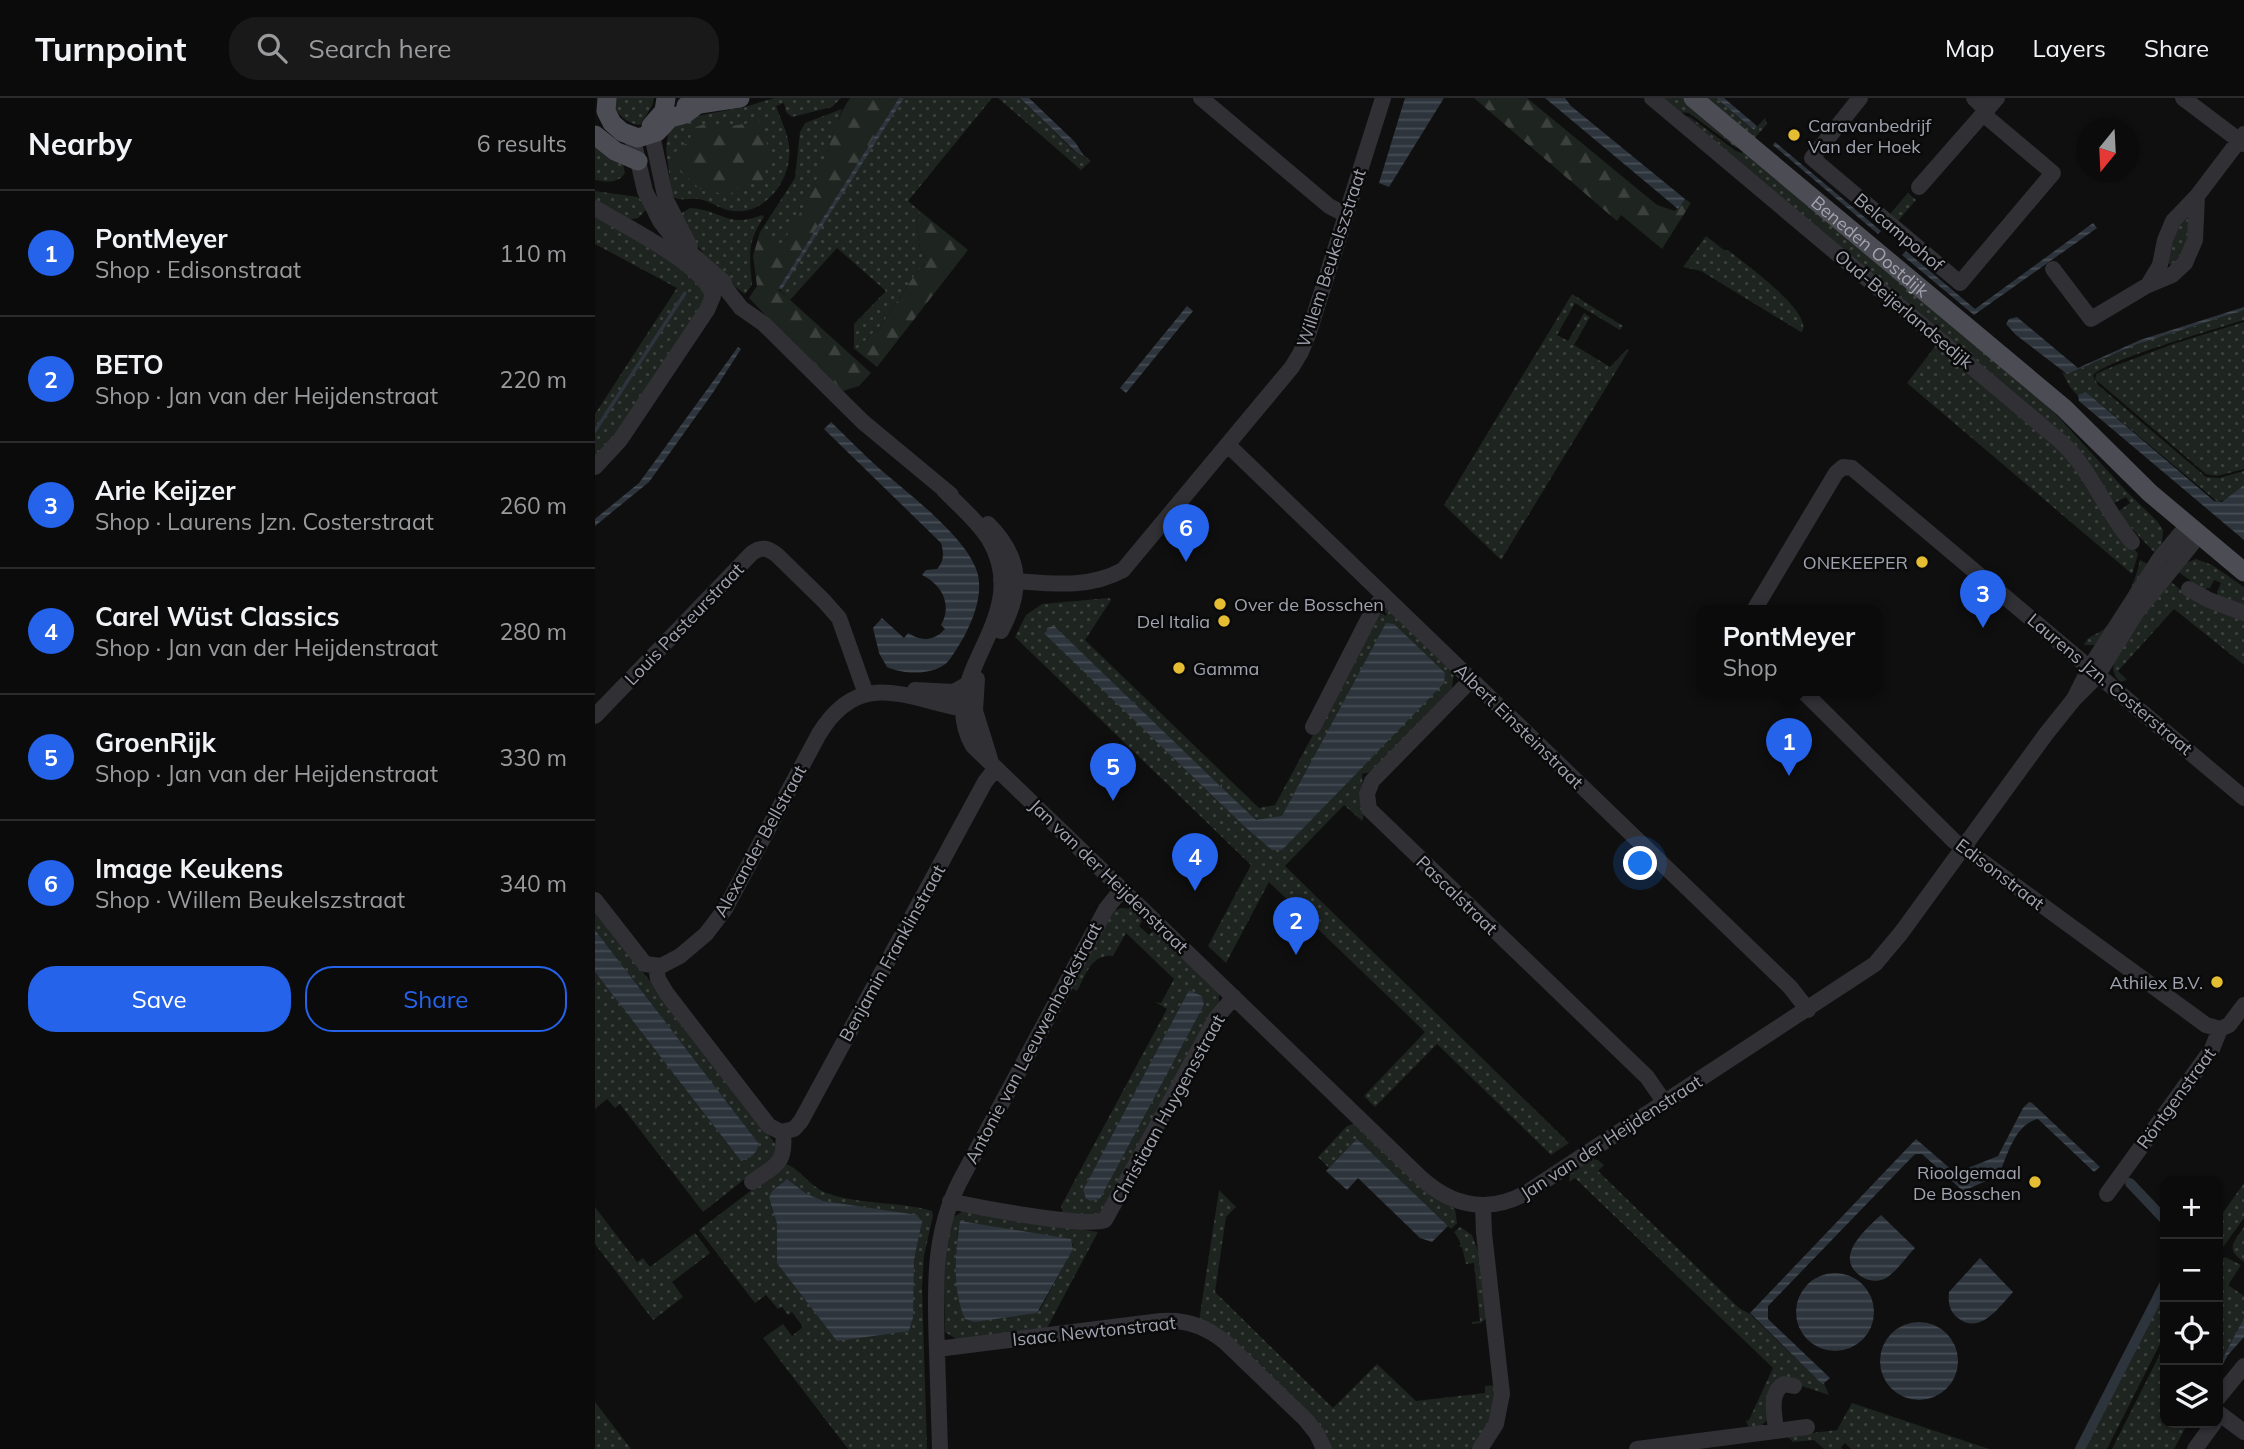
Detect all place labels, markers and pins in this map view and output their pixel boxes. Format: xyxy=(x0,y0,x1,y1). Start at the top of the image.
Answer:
place label: Caravanbedrijf Van der Hoek xyxy=(1808,114,1932,158)
marker: Caravanbedrijf Van der Hoek xyxy=(1786,127,1802,143)
pin: 6 xyxy=(1163,504,1209,562)
place label: ONEKEEPER xyxy=(1803,551,1908,574)
marker: ONEKEEPER xyxy=(1914,554,1930,570)
pin: 3 xyxy=(1960,570,2006,628)
place label: Over de Bosschen xyxy=(1234,593,1384,616)
marker: Over de Bosschen xyxy=(1212,596,1228,612)
place label: Del Italia xyxy=(1137,610,1210,633)
marker: Del Italia xyxy=(1216,613,1232,629)
place label: Gamma xyxy=(1193,657,1259,680)
marker: Gamma xyxy=(1171,660,1187,676)
pin: 1 xyxy=(1766,718,1812,776)
pin: 5 xyxy=(1090,743,1136,801)
pin: 4 xyxy=(1172,833,1218,891)
pin: 2 xyxy=(1273,897,1319,955)
place label: Athilex B.V. xyxy=(2110,971,2203,994)
marker: Athilex B.V. xyxy=(2209,974,2225,990)
place label: Rioolgemaal De Bosschen xyxy=(1913,1161,2021,1205)
marker: Rioolgemaal De Bosschen xyxy=(2027,1174,2043,1190)

